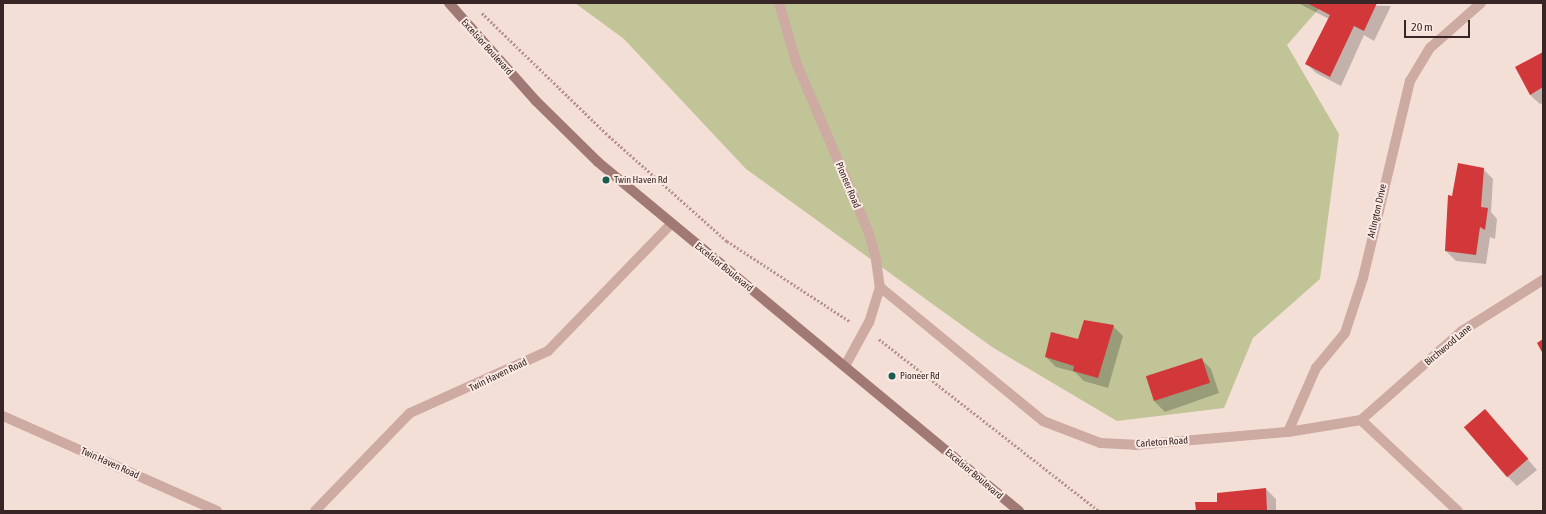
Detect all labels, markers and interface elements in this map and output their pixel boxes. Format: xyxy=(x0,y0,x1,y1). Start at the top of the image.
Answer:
scale bar xyxy=(1406,12,1472,38)
street label: Excelsior Boulevard xyxy=(459,16,515,78)
text: 20 m xyxy=(1411,20,1433,34)
street label: Pioneer Road xyxy=(833,160,863,210)
place label: Twin Haven Rd xyxy=(614,174,667,186)
marker: Twin Haven Rd xyxy=(601,175,611,185)
street label: Arlington Drive xyxy=(1365,183,1389,239)
street label: Excelsior Boulevard xyxy=(692,240,756,294)
street label: Birchwood Lane xyxy=(1422,322,1474,368)
street label: Twin Haven Road xyxy=(467,356,529,394)
place label: Pioneer Rd xyxy=(900,370,940,382)
marker: Pioneer Rd xyxy=(887,371,897,381)
street label: Carleton Road xyxy=(1136,434,1188,450)
street label: Twin Haven Road xyxy=(79,445,141,481)
street label: Excelsior Boulevard xyxy=(943,446,1005,502)

